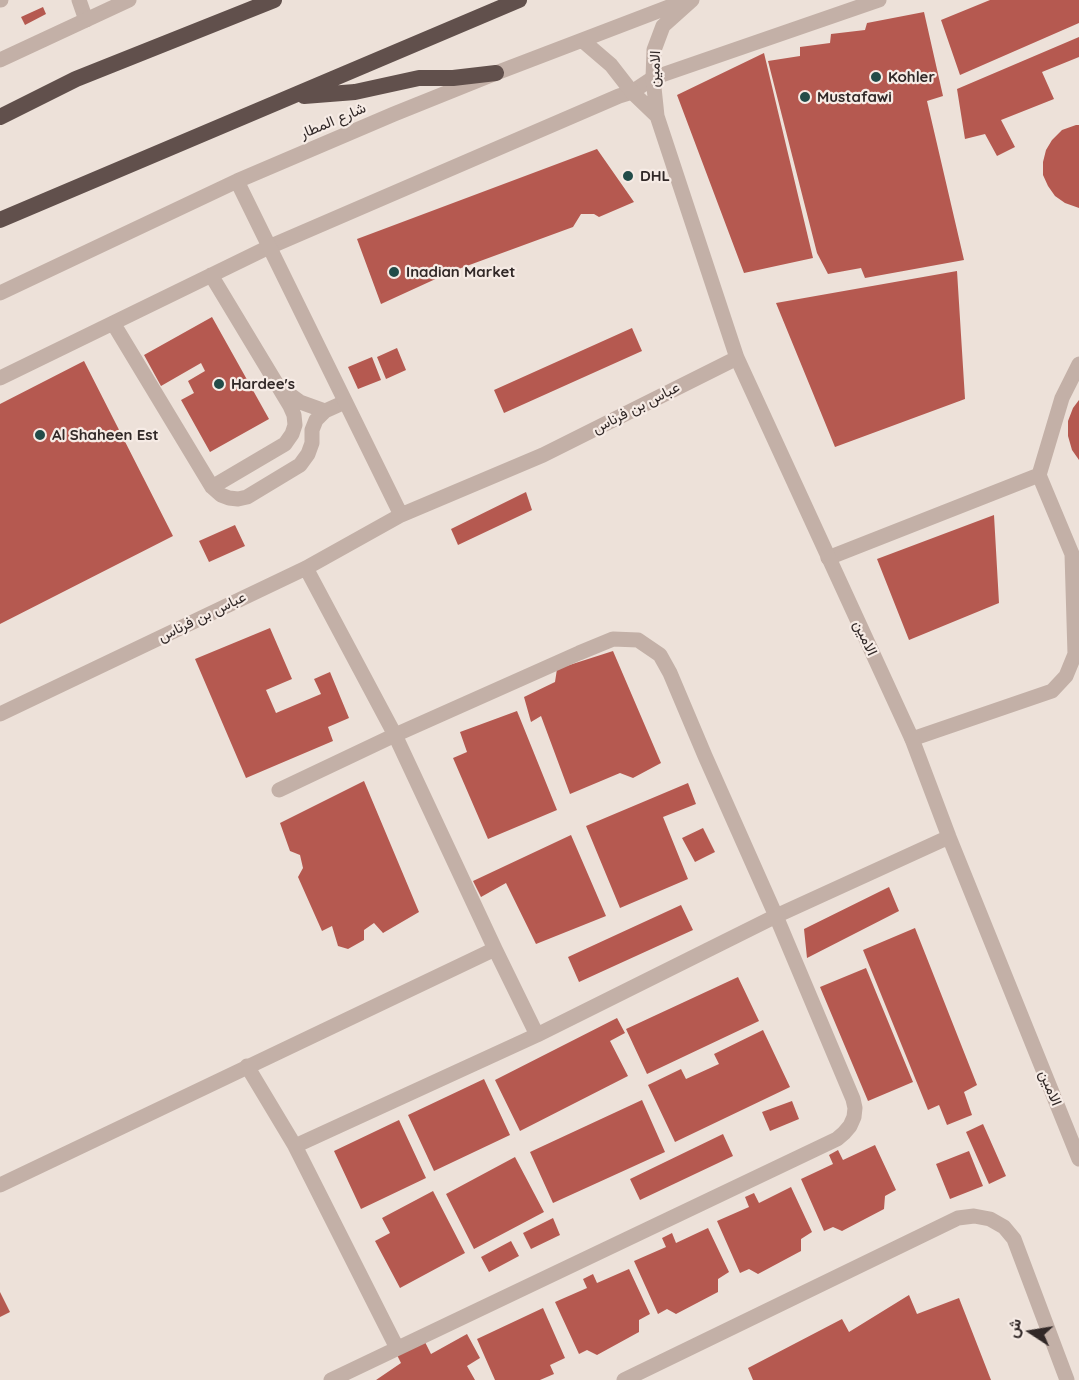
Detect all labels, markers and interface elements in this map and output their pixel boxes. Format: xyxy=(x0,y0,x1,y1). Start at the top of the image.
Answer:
street label: الامين xyxy=(645,50,665,88)
place label: Kohler xyxy=(888,68,935,86)
marker: Kohler xyxy=(869,70,883,84)
place label: Mustafawi xyxy=(817,88,892,106)
marker: Mustafawi xyxy=(798,90,812,104)
street label: شارع المطار xyxy=(297,99,369,143)
place label: DHL xyxy=(640,167,670,185)
marker: DHL xyxy=(621,169,635,183)
place label: Inadian Market xyxy=(406,263,515,281)
marker: Inadian Market xyxy=(387,265,401,279)
place label: Hardee's xyxy=(231,375,295,393)
marker: Hardee's xyxy=(212,377,226,391)
street label: عباس بن فرناس xyxy=(589,378,683,438)
place label: Al Shaheen Est xyxy=(52,426,159,444)
marker: Al Shaheen Est xyxy=(33,428,47,442)
street label: عباس بن فرناس xyxy=(155,588,249,646)
street label: الامين xyxy=(849,618,881,658)
street label: الامين xyxy=(1035,1068,1065,1108)
north arrow xyxy=(1001,1302,1061,1362)
text: ش xyxy=(1002,1317,1025,1340)

